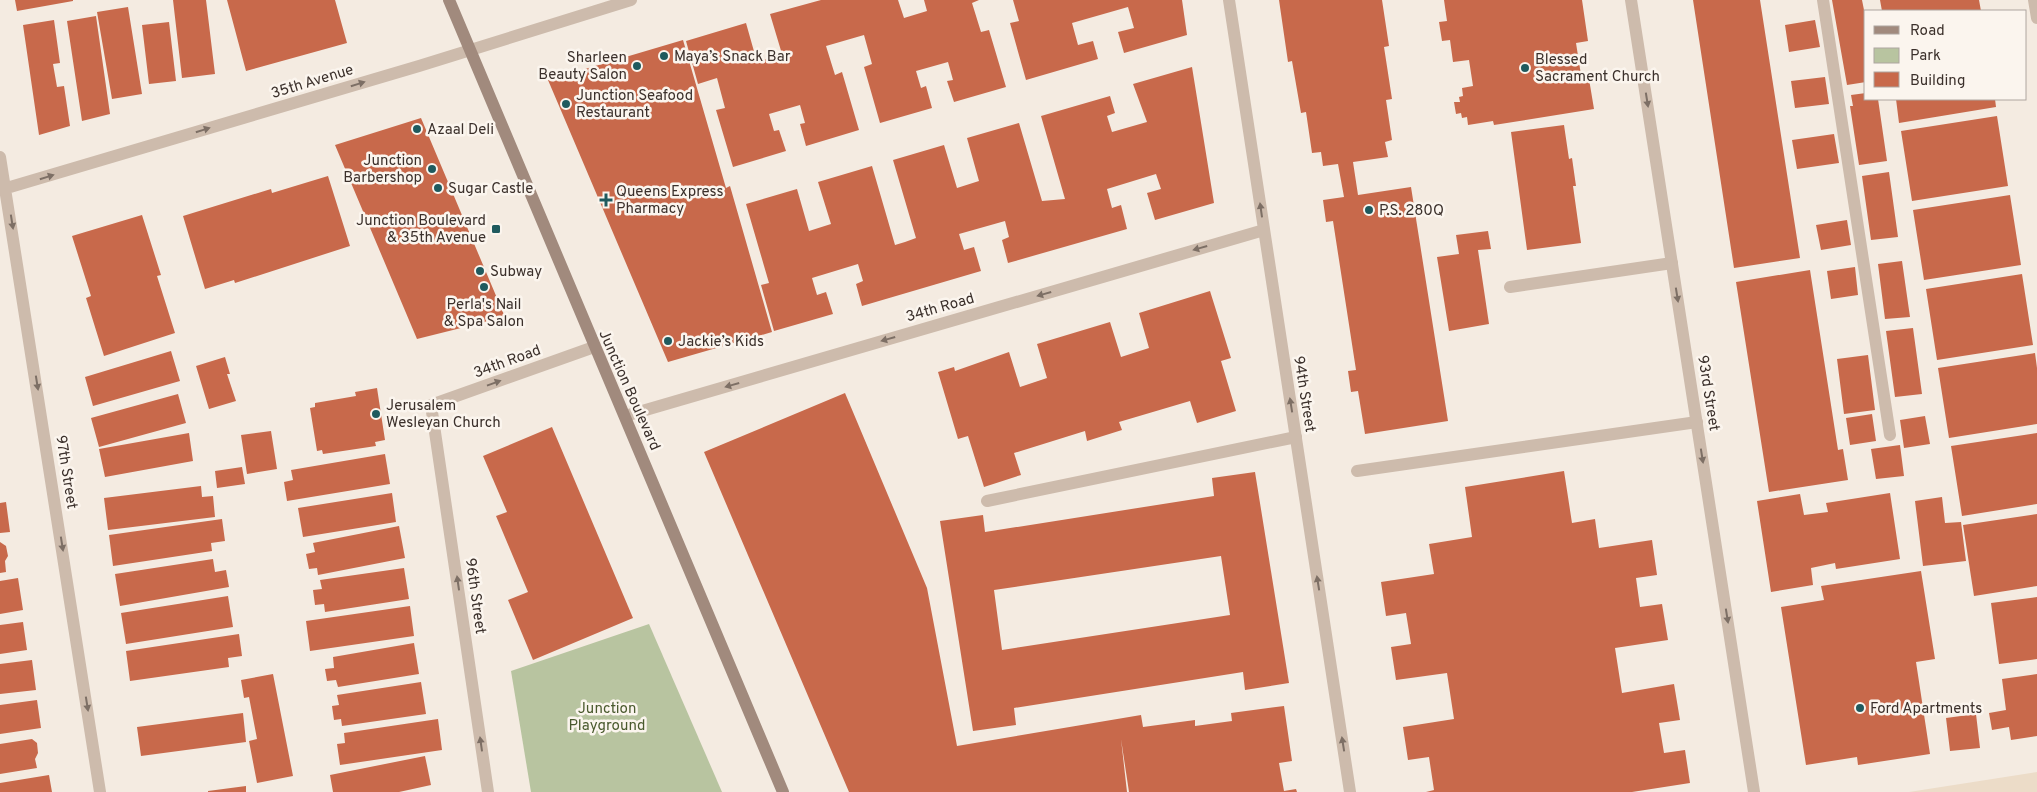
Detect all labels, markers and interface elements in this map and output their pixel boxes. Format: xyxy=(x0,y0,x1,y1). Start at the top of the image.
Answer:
legend xyxy=(1864,10,2027,100)
text: Road xyxy=(1910,22,1945,41)
text: Park xyxy=(1910,47,1941,66)
place label: Maya’s Snack Bar xyxy=(674,48,791,67)
place label: Sharleen Beauty Salon xyxy=(538,49,627,85)
marker: Maya’s Snack Bar xyxy=(658,50,670,62)
place label: Blessed Sacrament Church xyxy=(1535,51,1660,87)
marker: Sharleen Beauty Salon xyxy=(631,60,643,72)
street label: 35th Avenue xyxy=(269,61,356,104)
marker: Blessed Sacrament Church xyxy=(1519,62,1531,74)
text: Building xyxy=(1910,72,1965,91)
one-way arrow xyxy=(351,79,366,87)
place label: Junction Seafood Restaurant xyxy=(576,87,693,123)
one-way arrow xyxy=(1643,92,1651,108)
marker: Junction Seafood Restaurant xyxy=(560,98,572,110)
place label: Azaal Deli xyxy=(427,121,494,140)
marker: Azaal Deli xyxy=(411,123,423,135)
one-way arrow xyxy=(195,126,210,134)
place label: Junction Barbershop xyxy=(343,152,422,188)
marker: Junction Barbershop xyxy=(426,163,438,175)
one-way arrow xyxy=(39,172,54,180)
place label: Sugar Castle xyxy=(448,180,533,199)
marker: Sugar Castle xyxy=(432,182,444,194)
place label: Queens Express Pharmacy xyxy=(616,183,724,219)
marker: Queens Express Pharmacy xyxy=(600,194,612,206)
one-way arrow xyxy=(1257,202,1265,218)
place label: P.S. 280Q xyxy=(1379,202,1444,221)
marker: P.S. 280Q xyxy=(1363,204,1375,216)
place label: Junction Boulevard & 35th Avenue xyxy=(356,212,486,248)
one-way arrow xyxy=(8,215,16,231)
marker: Junction Boulevard & 35th Avenue xyxy=(490,223,502,235)
one-way arrow xyxy=(1193,245,1208,253)
place label: Subway xyxy=(490,263,542,282)
marker: Subway xyxy=(474,265,486,277)
marker: Perla's Nail & Spa Salon xyxy=(478,281,490,293)
one-way arrow xyxy=(1674,288,1682,304)
street label: 34th Road xyxy=(904,290,977,327)
one-way arrow xyxy=(1037,290,1052,298)
place label: Perla's Nail & Spa Salon xyxy=(444,296,524,332)
street label: Junction Boulevard xyxy=(594,327,664,454)
place label: Jackie’s Kids xyxy=(678,333,764,352)
marker: Jackie’s Kids xyxy=(662,335,674,347)
one-way arrow xyxy=(881,336,896,344)
street label: 34th Road xyxy=(471,341,544,383)
street label: 93rd Street xyxy=(1692,354,1723,433)
street label: 94th Street xyxy=(1288,355,1319,434)
one-way arrow xyxy=(33,375,41,391)
one-way arrow xyxy=(486,379,501,386)
one-way arrow xyxy=(725,381,740,389)
place label: Jerusalem Wesleyan Church xyxy=(386,397,501,433)
one-way arrow xyxy=(1286,397,1294,413)
marker: Jerusalem Wesleyan Church xyxy=(370,408,382,420)
street label: 97th Street xyxy=(50,434,81,511)
one-way arrow xyxy=(1698,448,1706,464)
one-way arrow xyxy=(58,536,66,552)
street label: 96th Street xyxy=(460,557,489,635)
one-way arrow xyxy=(453,575,461,591)
one-way arrow xyxy=(1314,575,1322,591)
one-way arrow xyxy=(1723,609,1731,625)
one-way arrow xyxy=(83,697,91,713)
park label: Junction Playground xyxy=(568,700,646,736)
place label: Ford Apartments xyxy=(1870,700,1982,719)
marker: Ford Apartments xyxy=(1854,702,1866,714)
one-way arrow xyxy=(477,735,485,751)
one-way arrow xyxy=(1338,735,1346,751)

